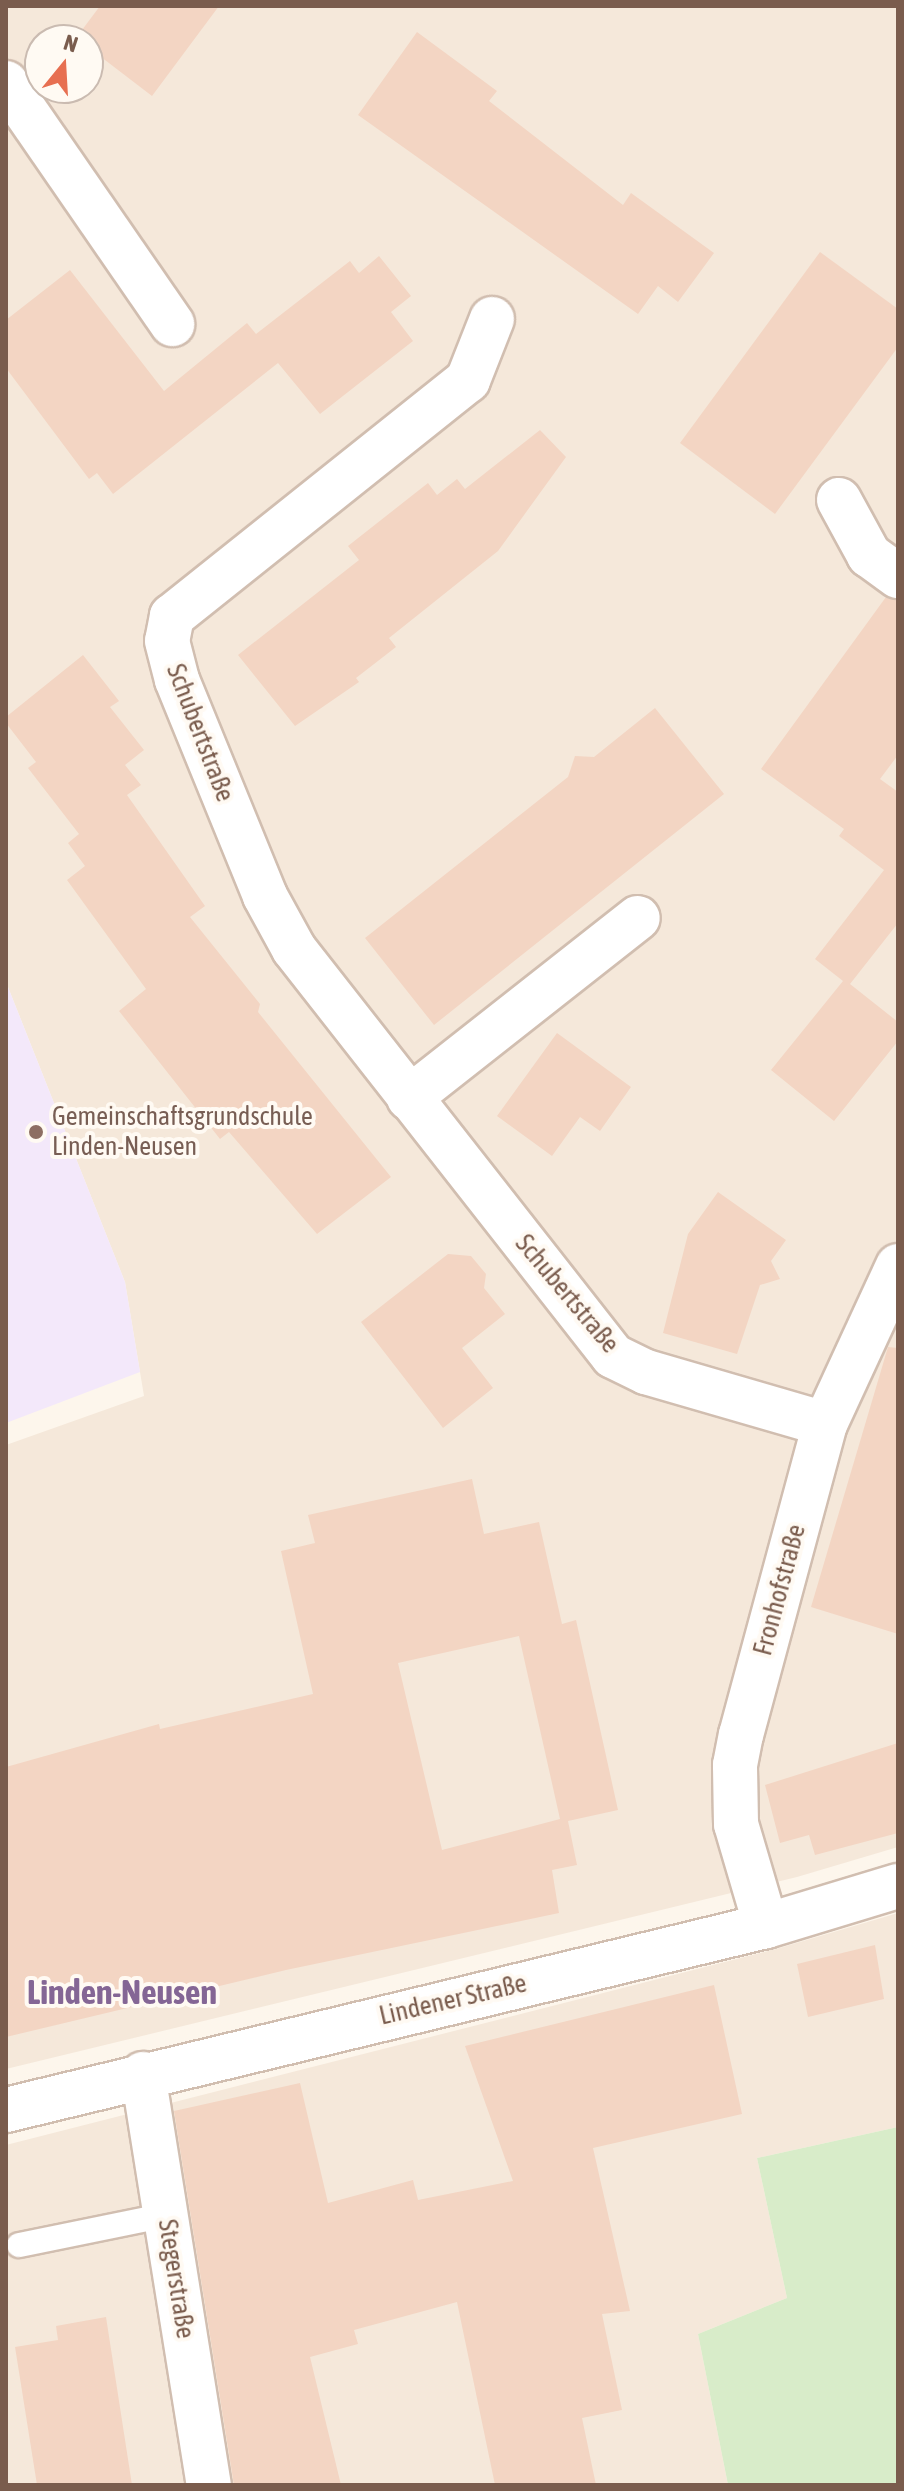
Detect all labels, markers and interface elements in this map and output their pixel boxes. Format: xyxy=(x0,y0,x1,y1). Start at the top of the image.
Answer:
north arrow xyxy=(24,24,104,104)
text: N xyxy=(61,29,81,57)
street label: Schubertstraße xyxy=(160,660,240,806)
place label: Gemeinschaftsgrundschule Linden-Neusen xyxy=(52,1101,313,1162)
marker: Gemeinschaftsgrundschule Linden-Neusen xyxy=(27,1123,45,1141)
street label: Schubertstraße xyxy=(509,1229,625,1359)
street label: Fronhofstraße xyxy=(748,1521,812,1659)
street label: Lindener Straße xyxy=(376,1968,530,2032)
district label: Linden-Neusen xyxy=(27,1972,217,2012)
street label: Stegerstraße xyxy=(151,2217,201,2341)

